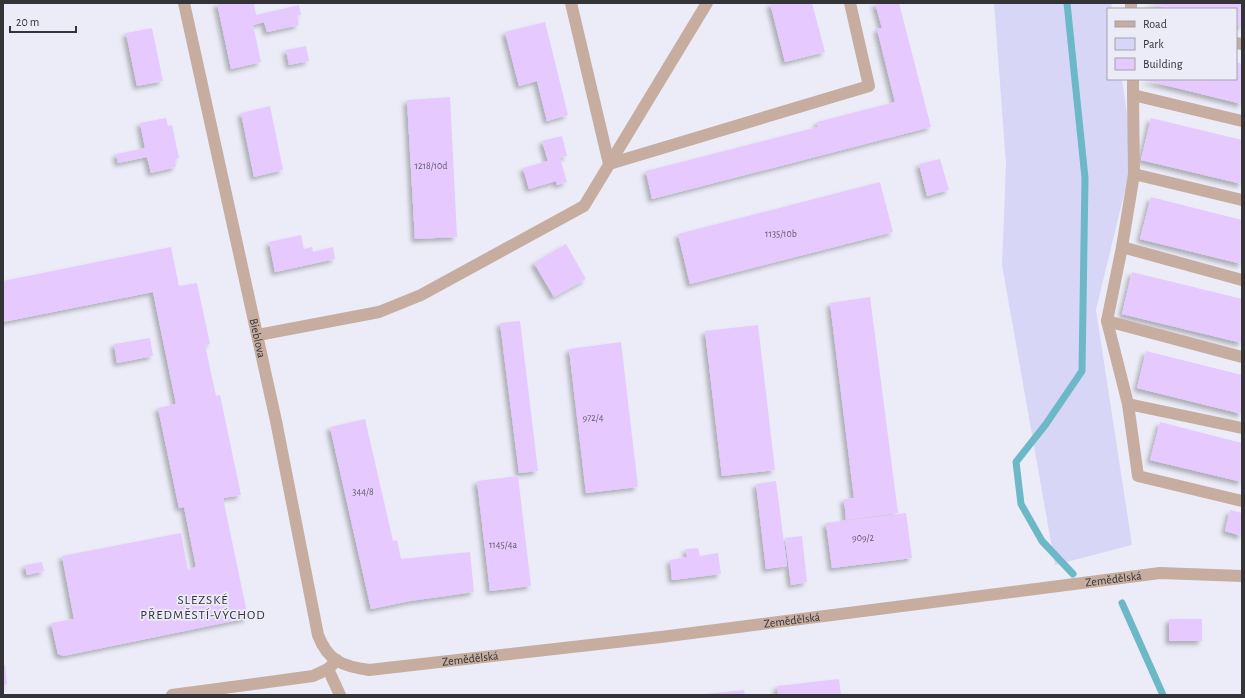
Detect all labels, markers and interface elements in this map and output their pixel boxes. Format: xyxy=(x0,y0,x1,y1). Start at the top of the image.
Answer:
scale bar xyxy=(10,8,76,34)
legend xyxy=(1107,8,1237,80)
text: 20 m xyxy=(16,16,39,28)
text: Road xyxy=(1143,18,1167,30)
text: Park xyxy=(1143,38,1164,50)
text: Building xyxy=(1143,58,1183,70)
house number: 1218/10d xyxy=(415,161,447,171)
house number: 1135/10b xyxy=(765,229,797,239)
street label: Bieblova xyxy=(248,317,268,359)
house number: 972/4 xyxy=(582,413,604,423)
house number: 344/8 xyxy=(352,487,374,497)
house number: 909/2 xyxy=(852,533,874,543)
house number: 1145/4a xyxy=(489,540,517,550)
street label: Zemědělská xyxy=(1084,569,1143,589)
district label: SLEZSKÉ PŘEDMĚSTÍ-VÝCHOD xyxy=(140,593,266,622)
street label: Zemědělská xyxy=(763,611,821,630)
street label: Zemědělská xyxy=(441,649,500,668)

